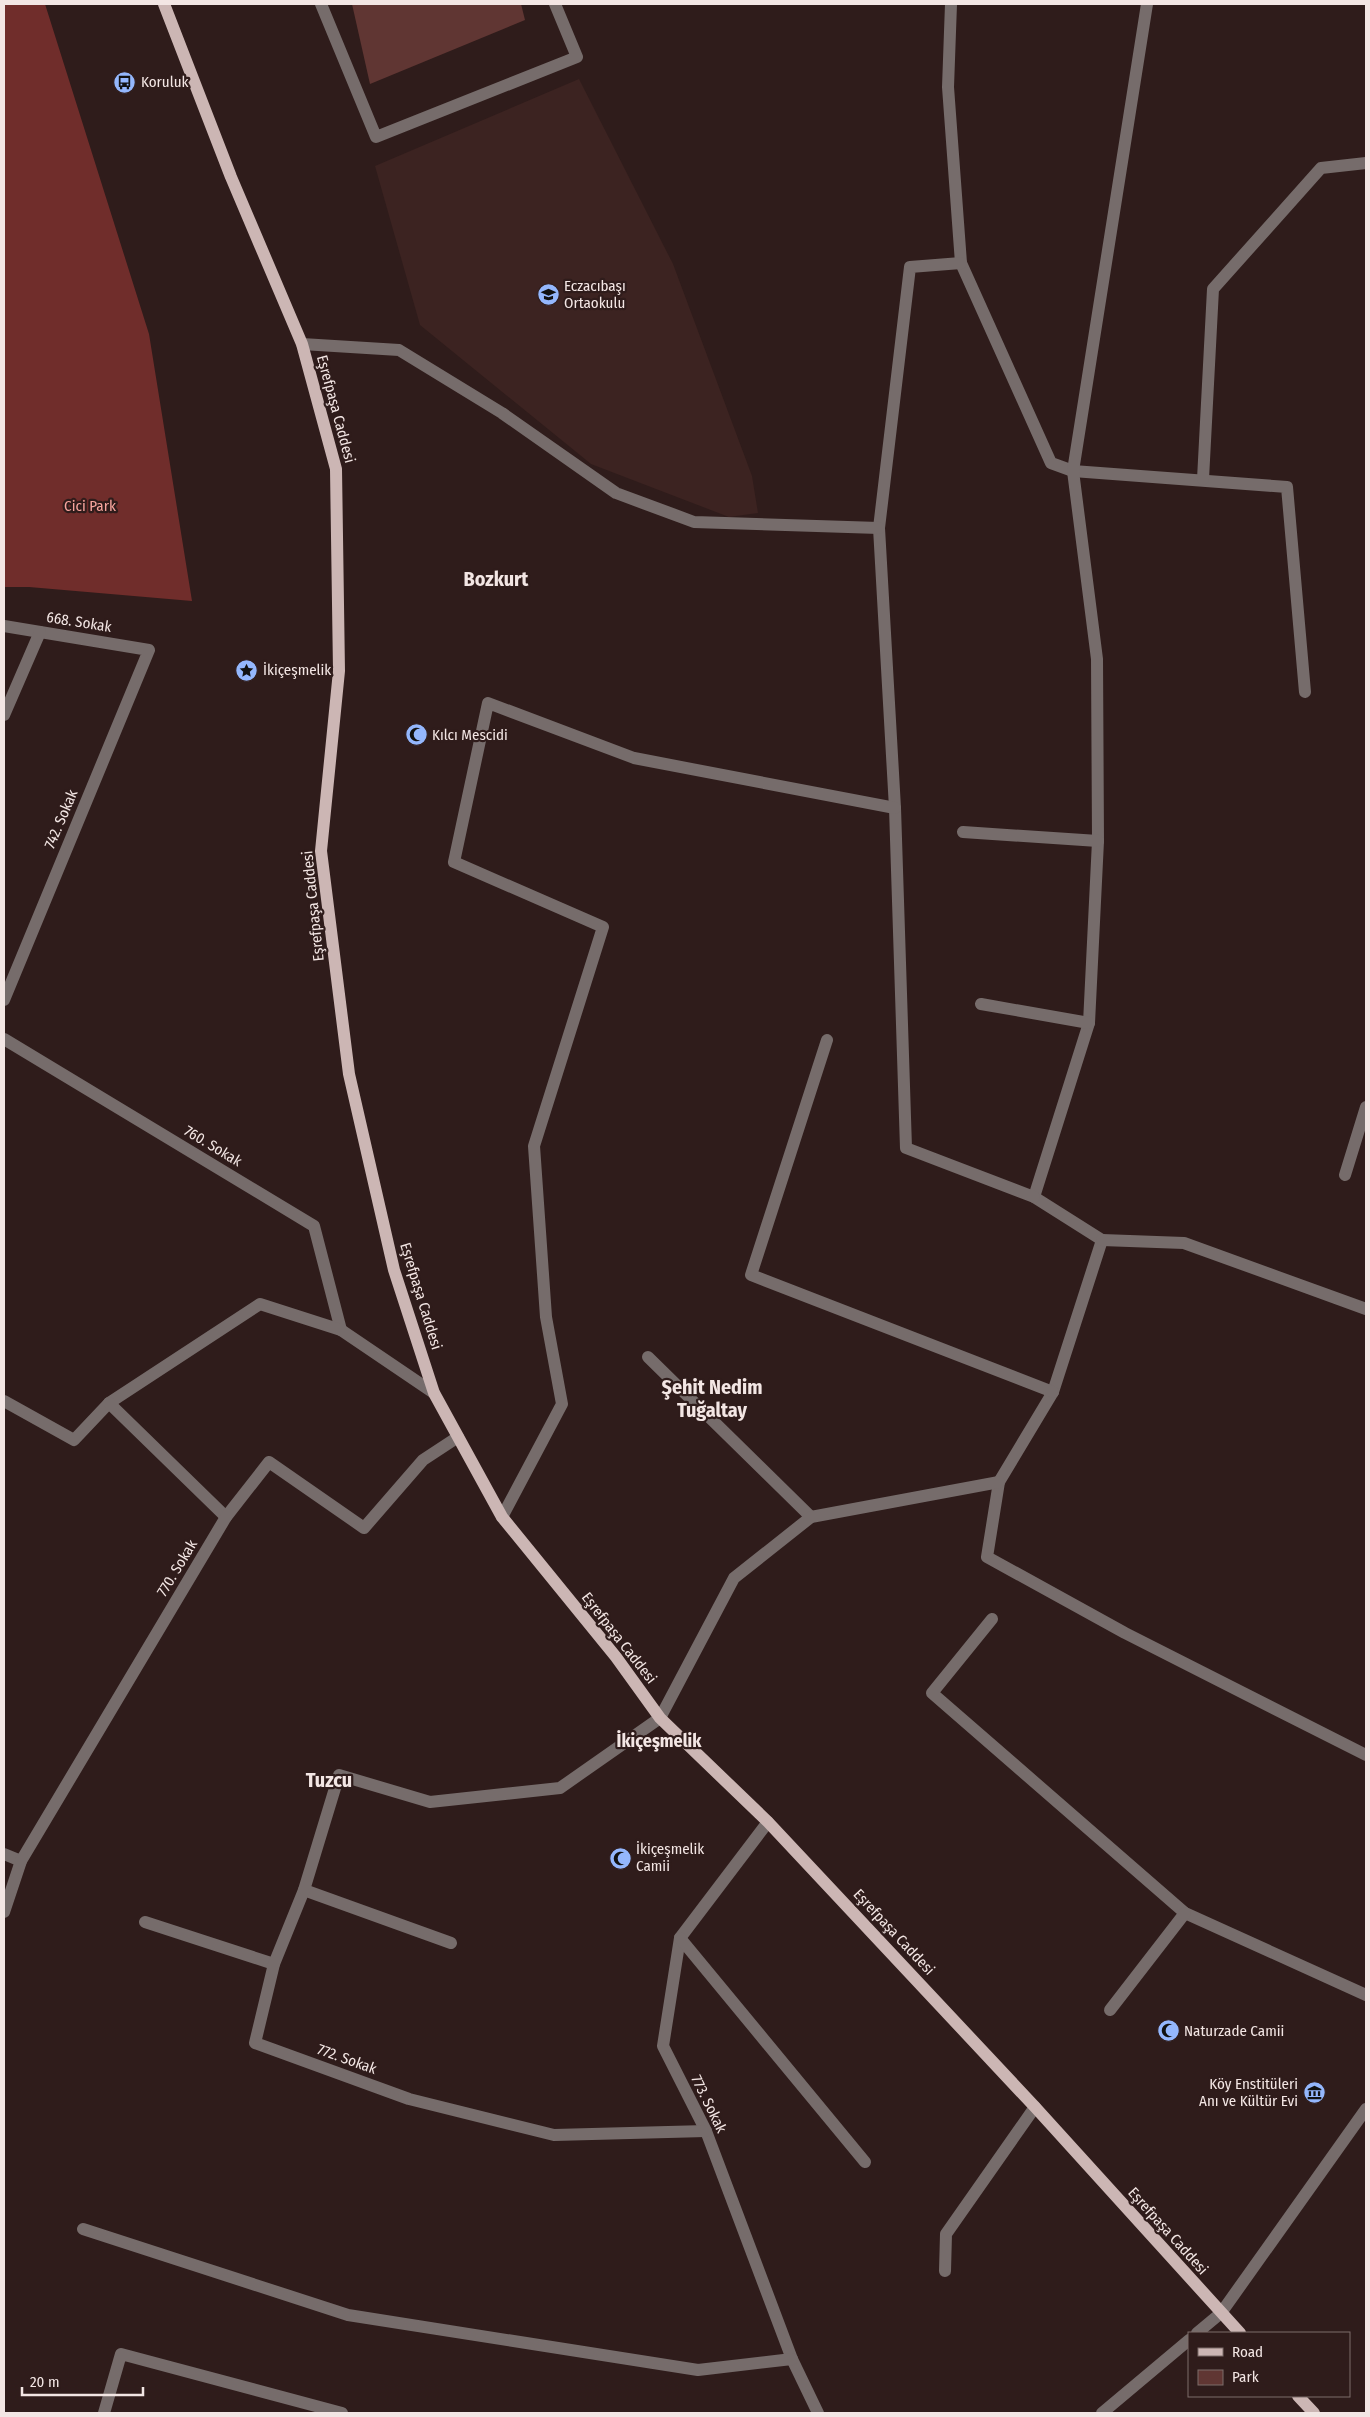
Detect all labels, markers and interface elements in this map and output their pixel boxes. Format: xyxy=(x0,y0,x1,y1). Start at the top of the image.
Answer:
bus stop icon: Koruluk xyxy=(113,70,137,94)
place label: Koruluk xyxy=(141,73,189,91)
place label: Eczacıbaşı Ortaokulu xyxy=(564,277,626,312)
school or university icon: Eczacıbaşı Ortaokulu xyxy=(536,283,560,307)
street label: Eşrefpaşa Caddesi xyxy=(313,353,359,465)
park label: Cici Park xyxy=(64,497,116,515)
district label: Bozkurt xyxy=(464,567,529,591)
street label: 668. Sokak xyxy=(45,608,113,636)
place icon: İkiçeşmelik xyxy=(235,658,259,682)
place label: İkiçeşmelik xyxy=(263,661,331,679)
mosque icon: Kılcı Mescidi xyxy=(404,723,428,747)
place label: Kılcı Mescidi xyxy=(432,726,508,744)
street label: 742. Sokak xyxy=(41,787,81,851)
street label: Eşrefpaşa Caddesi xyxy=(298,850,328,962)
street label: 760. Sokak xyxy=(181,1122,245,1170)
street label: Eşrefpaşa Caddesi xyxy=(396,1240,446,1352)
district label: Şehit Nedim Tuğaltay xyxy=(662,1375,762,1422)
street label: 770. Sokak xyxy=(153,1536,201,1600)
street label: Eşrefpaşa Caddesi xyxy=(578,1589,660,1687)
district label: İkiçeşmelik xyxy=(617,1730,702,1752)
district label: Tuzcu xyxy=(306,1768,352,1792)
place label: İkiçeşmelik Camii xyxy=(636,1840,704,1875)
mosque icon: İkiçeşmelik Camii xyxy=(608,1846,632,1870)
street label: Eşrefpaşa Caddesi xyxy=(850,1885,938,1979)
mosque icon: Naturzade Camii xyxy=(1156,2019,1180,2043)
place label: Naturzade Camii xyxy=(1184,2022,1284,2040)
street label: 772. Sokak xyxy=(315,2040,379,2078)
street label: 773. Sokak xyxy=(687,2072,731,2136)
place label: Köy Enstitüleri Anı ve Kültür Evi xyxy=(1199,2075,1298,2110)
museum icon: Köy Enstitüleri Anı ve Kültür Evi xyxy=(1302,2081,1326,2105)
street label: Eşrefpaşa Caddesi xyxy=(1124,2184,1212,2278)
legend xyxy=(1188,2332,1350,2397)
text: Road xyxy=(1232,2343,1263,2361)
scale bar xyxy=(22,2364,144,2396)
text: Park xyxy=(1232,2368,1259,2386)
text: 20 m xyxy=(30,2373,60,2391)

